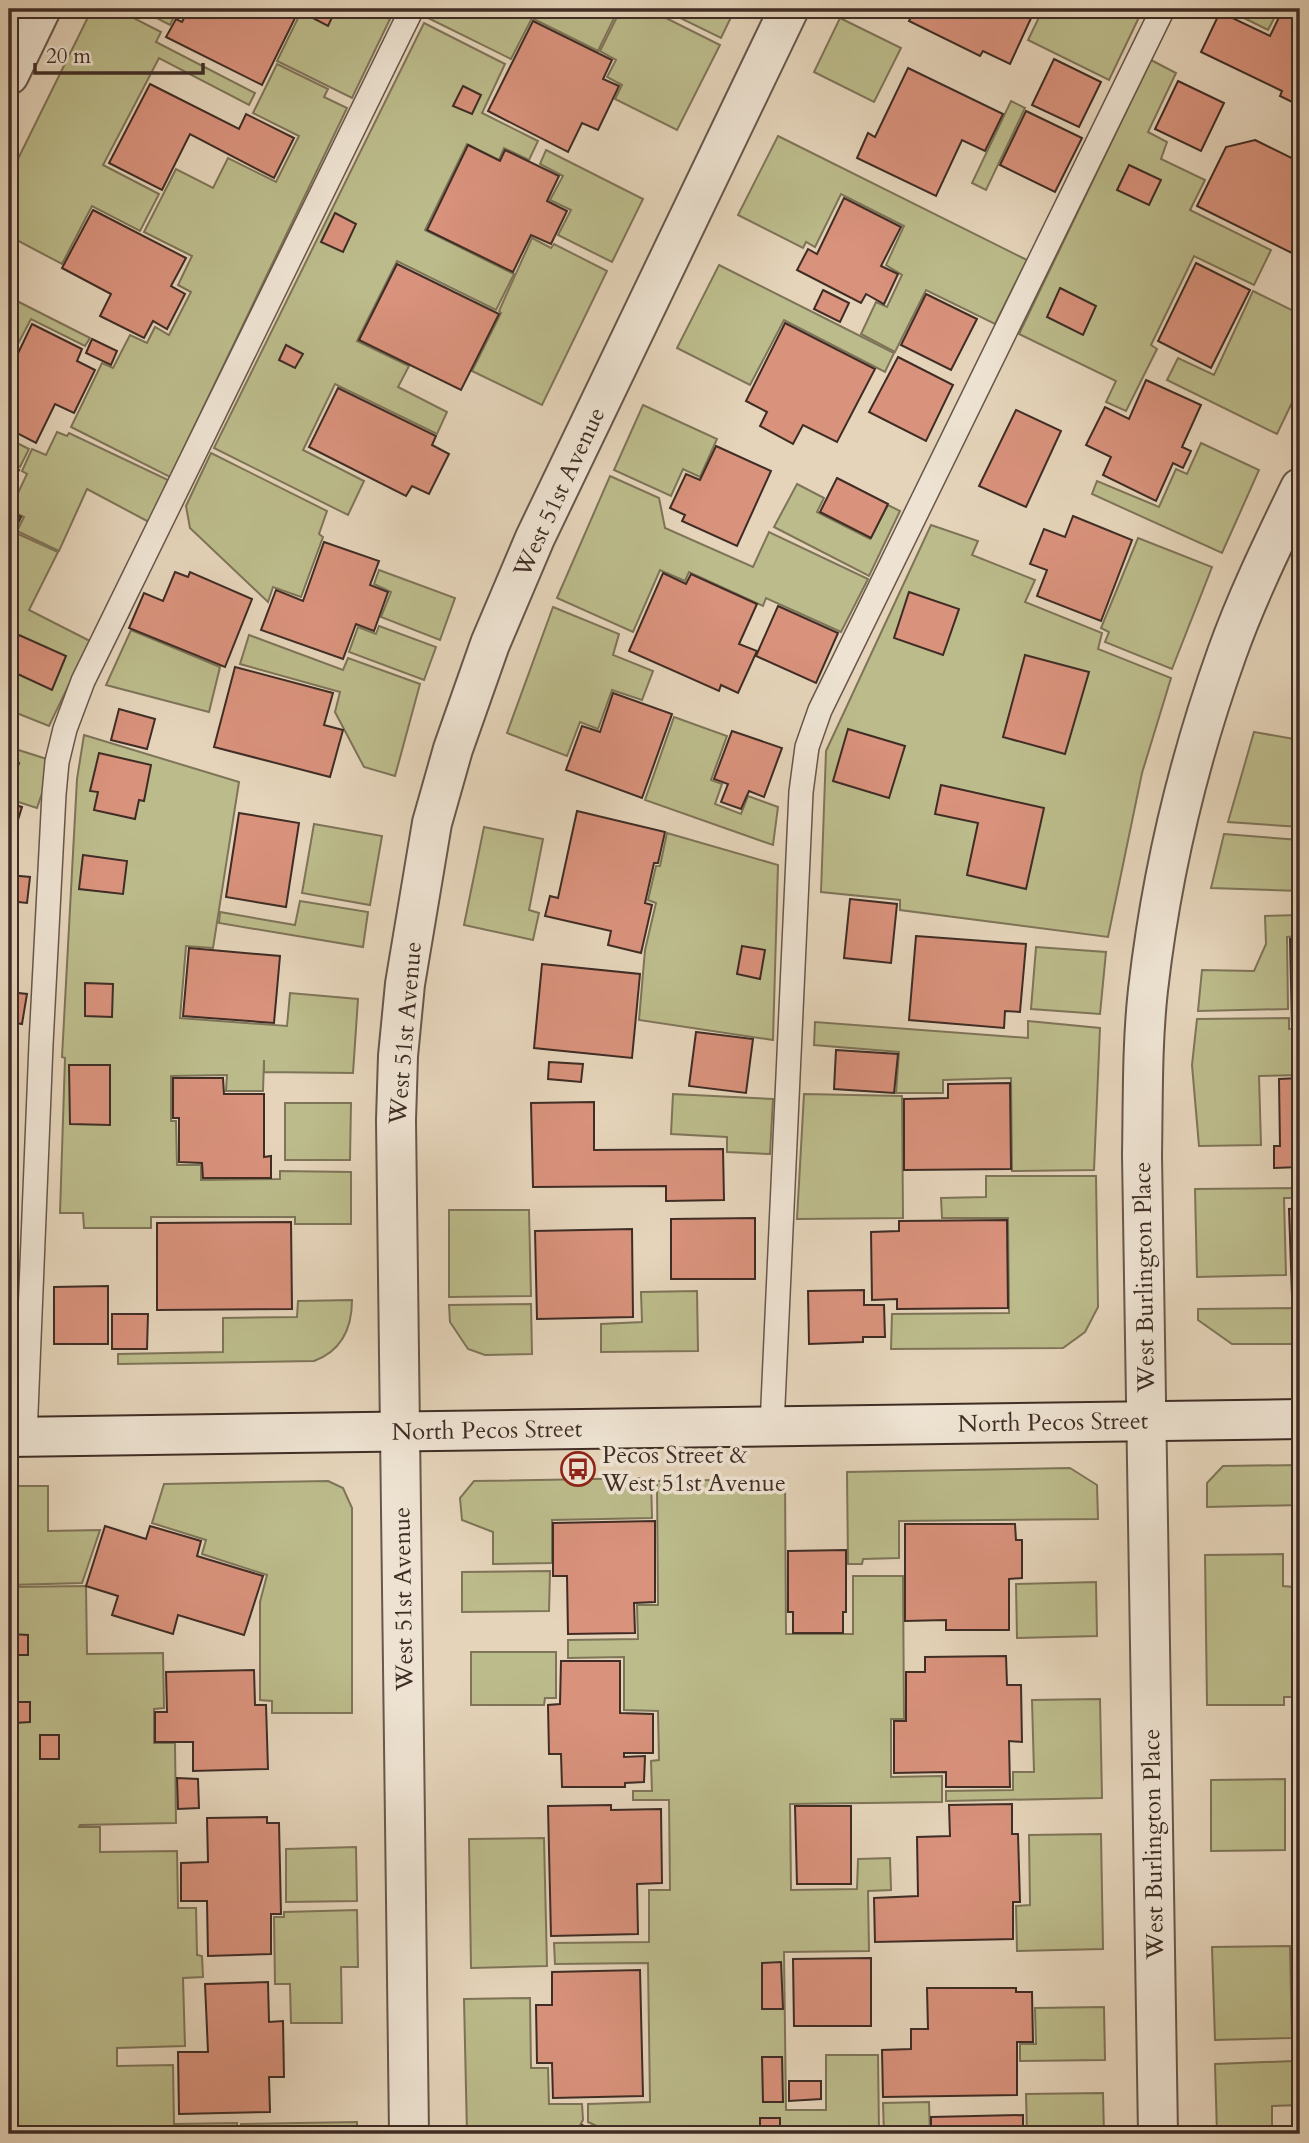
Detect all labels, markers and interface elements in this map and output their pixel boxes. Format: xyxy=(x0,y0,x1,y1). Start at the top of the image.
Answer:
scale bar xyxy=(35,32,203,76)
text: 20 m xyxy=(46,42,91,71)
street label: West 51st Avenue xyxy=(505,402,613,583)
street label: West 51st Avenue xyxy=(381,940,430,1127)
street label: West Burlington Place xyxy=(1126,1161,1163,1394)
street label: North Pecos Street xyxy=(957,1404,1149,1441)
street label: North Pecos Street xyxy=(391,1412,583,1449)
place label: Pecos Street & West 51st Avenue xyxy=(601,1439,786,1500)
bus stop icon: Pecos Street & West 51st Avenue xyxy=(559,1450,597,1488)
street label: West 51st Avenue xyxy=(385,1507,422,1692)
street label: West Burlington Place xyxy=(1135,1728,1172,1961)

